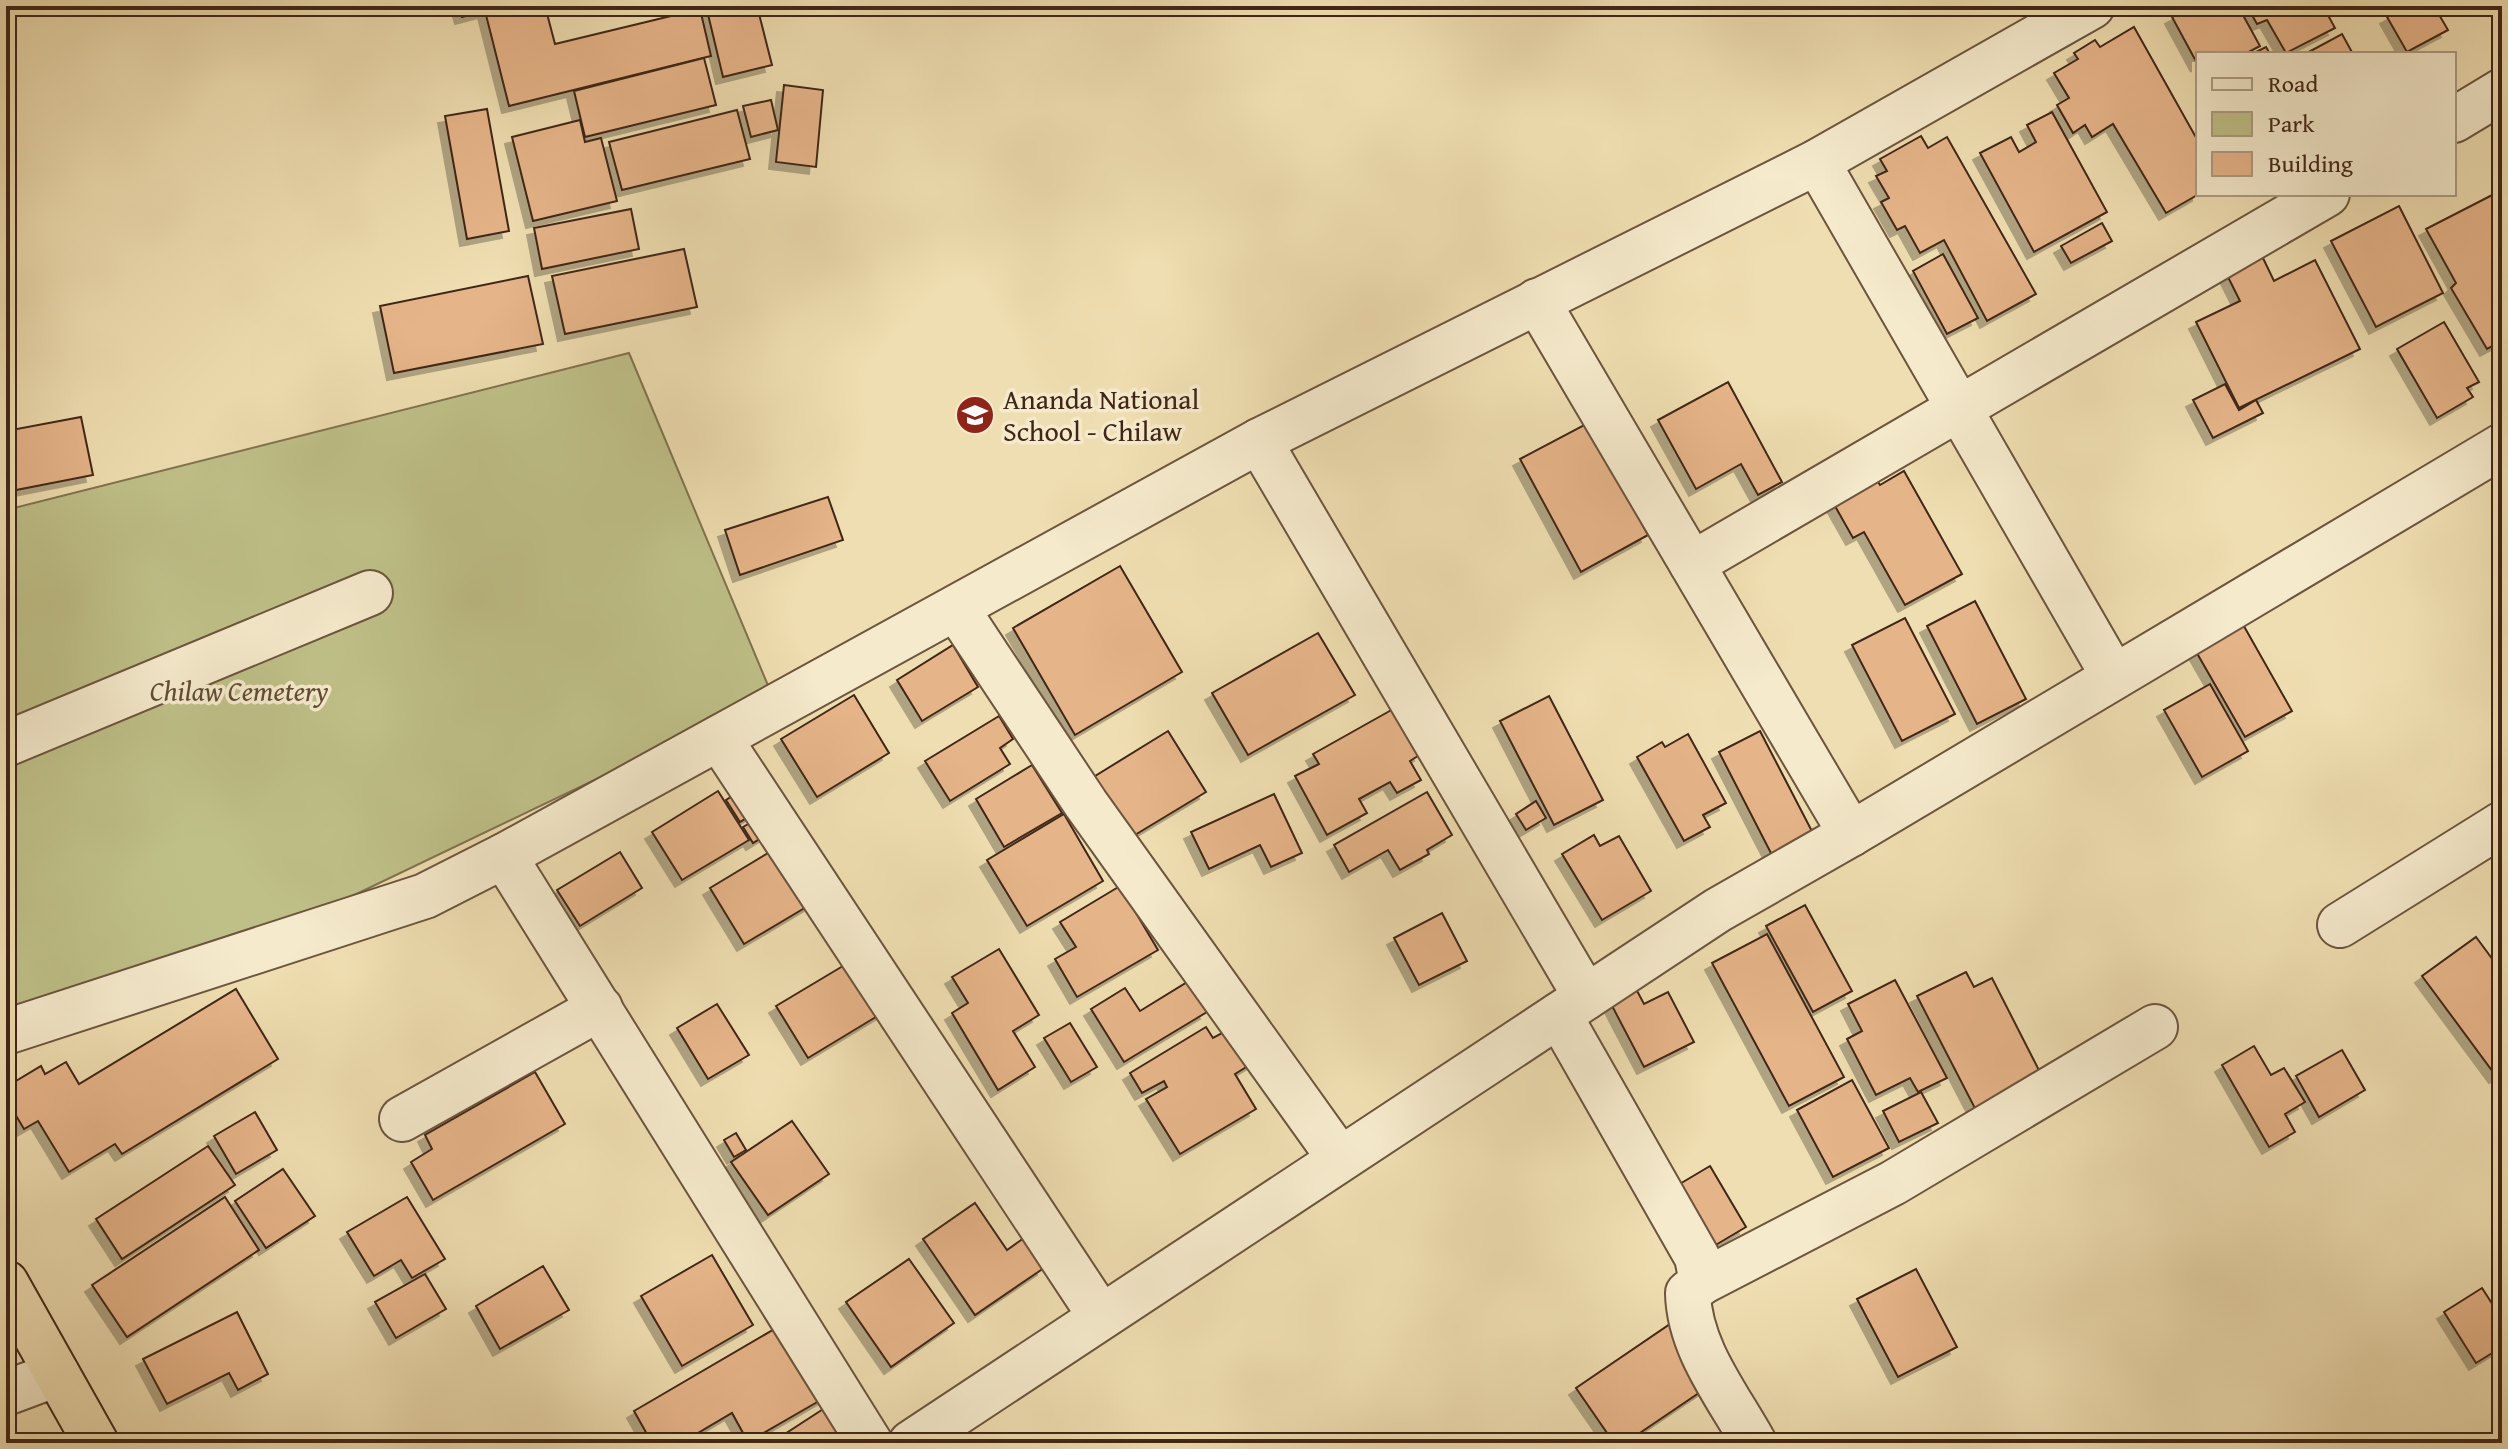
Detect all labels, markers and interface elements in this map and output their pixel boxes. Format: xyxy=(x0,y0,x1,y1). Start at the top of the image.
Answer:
legend xyxy=(2196,52,2456,196)
text: Road xyxy=(2268,66,2318,101)
text: Park xyxy=(2268,106,2315,141)
text: Building xyxy=(2268,146,2353,181)
place label: Ananda National School - Chilaw xyxy=(1003,378,1200,451)
school or university icon: Ananda National School - Chilaw xyxy=(954,394,996,436)
park label: Chilaw Cemetery xyxy=(150,670,328,711)

